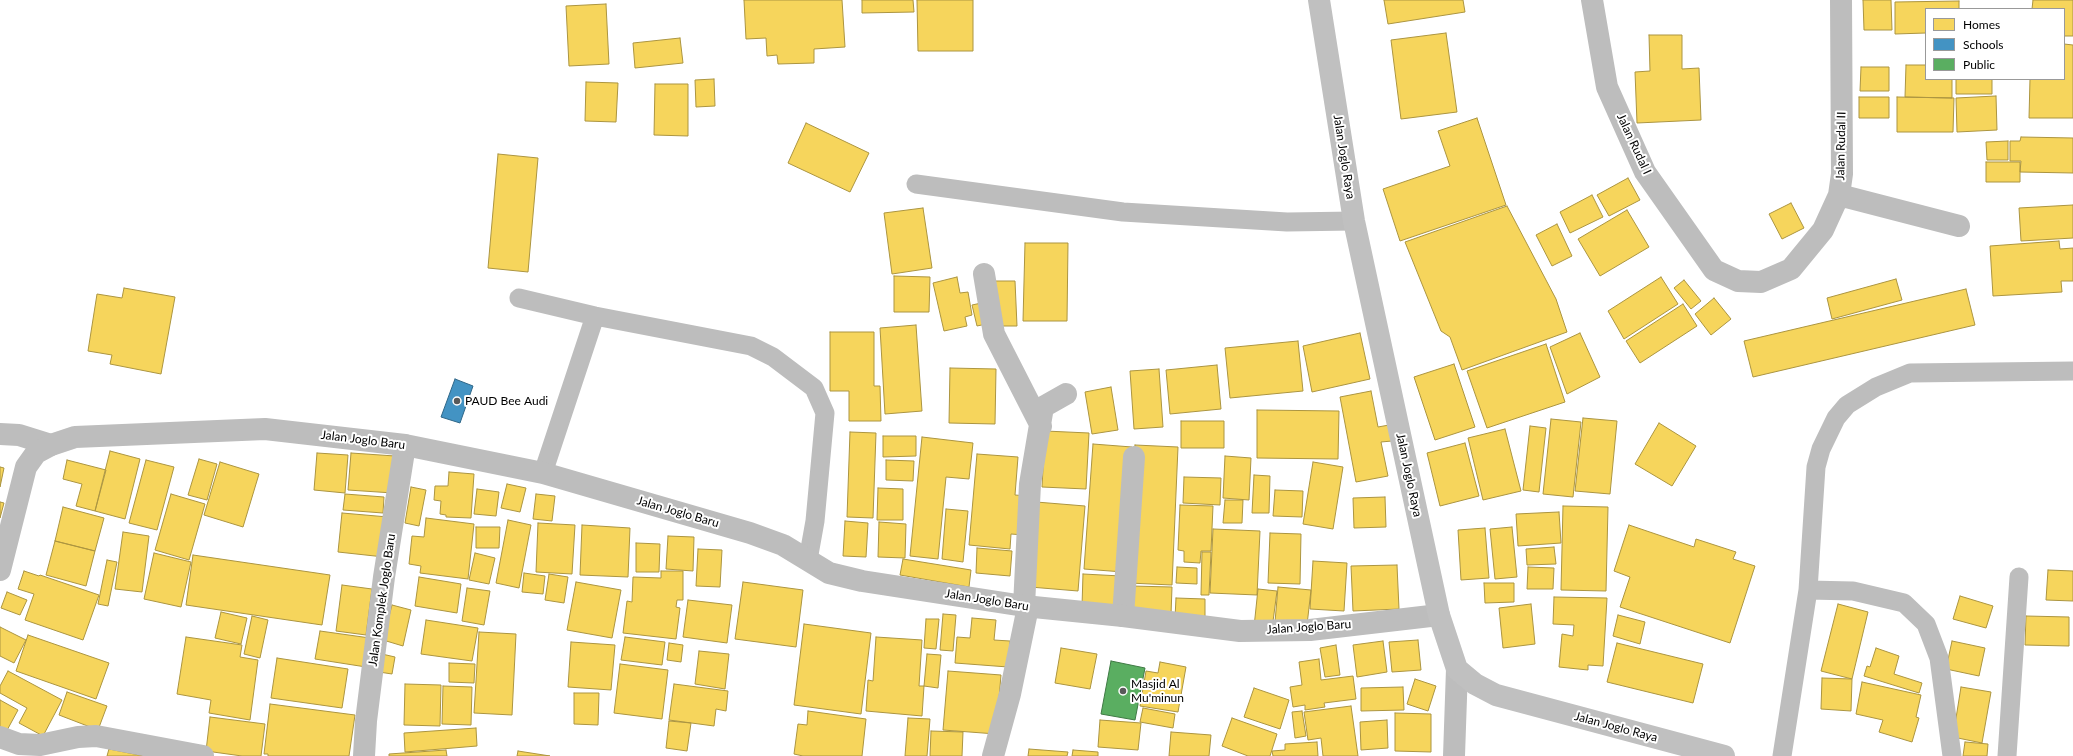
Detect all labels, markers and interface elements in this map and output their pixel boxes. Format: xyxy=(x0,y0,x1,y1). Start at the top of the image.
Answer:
legend xyxy=(1925,8,2065,80)
text: Homes xyxy=(1963,17,2000,32)
text: Schools xyxy=(1963,37,2004,52)
text: Public xyxy=(1963,57,1995,72)
street label: Jalan Rudal I xyxy=(1614,111,1654,177)
street label: Jalan Rudal II xyxy=(1833,112,1849,180)
street label: Jalan Joglo Raya xyxy=(1330,114,1358,200)
place label: PAUD Bee Audi xyxy=(465,394,548,408)
marker: PAUD Bee Audi xyxy=(452,396,462,406)
street label: Jalan Joglo Baru xyxy=(320,428,406,452)
street label: Jalan Joglo Raya xyxy=(1393,432,1425,518)
street label: Jalan Joglo Baru xyxy=(635,493,721,531)
street label: Jalan Komplek Joglo Baru xyxy=(366,533,398,667)
street label: Jalan Joglo Baru xyxy=(944,586,1030,614)
street label: Jalan Joglo Baru xyxy=(1266,617,1352,637)
place label: Masjid Al Mu'minun xyxy=(1131,677,1184,705)
marker: Masjid Al Mu'minun xyxy=(1118,686,1128,696)
street label: Jalan Joglo Raya xyxy=(1573,709,1659,745)

